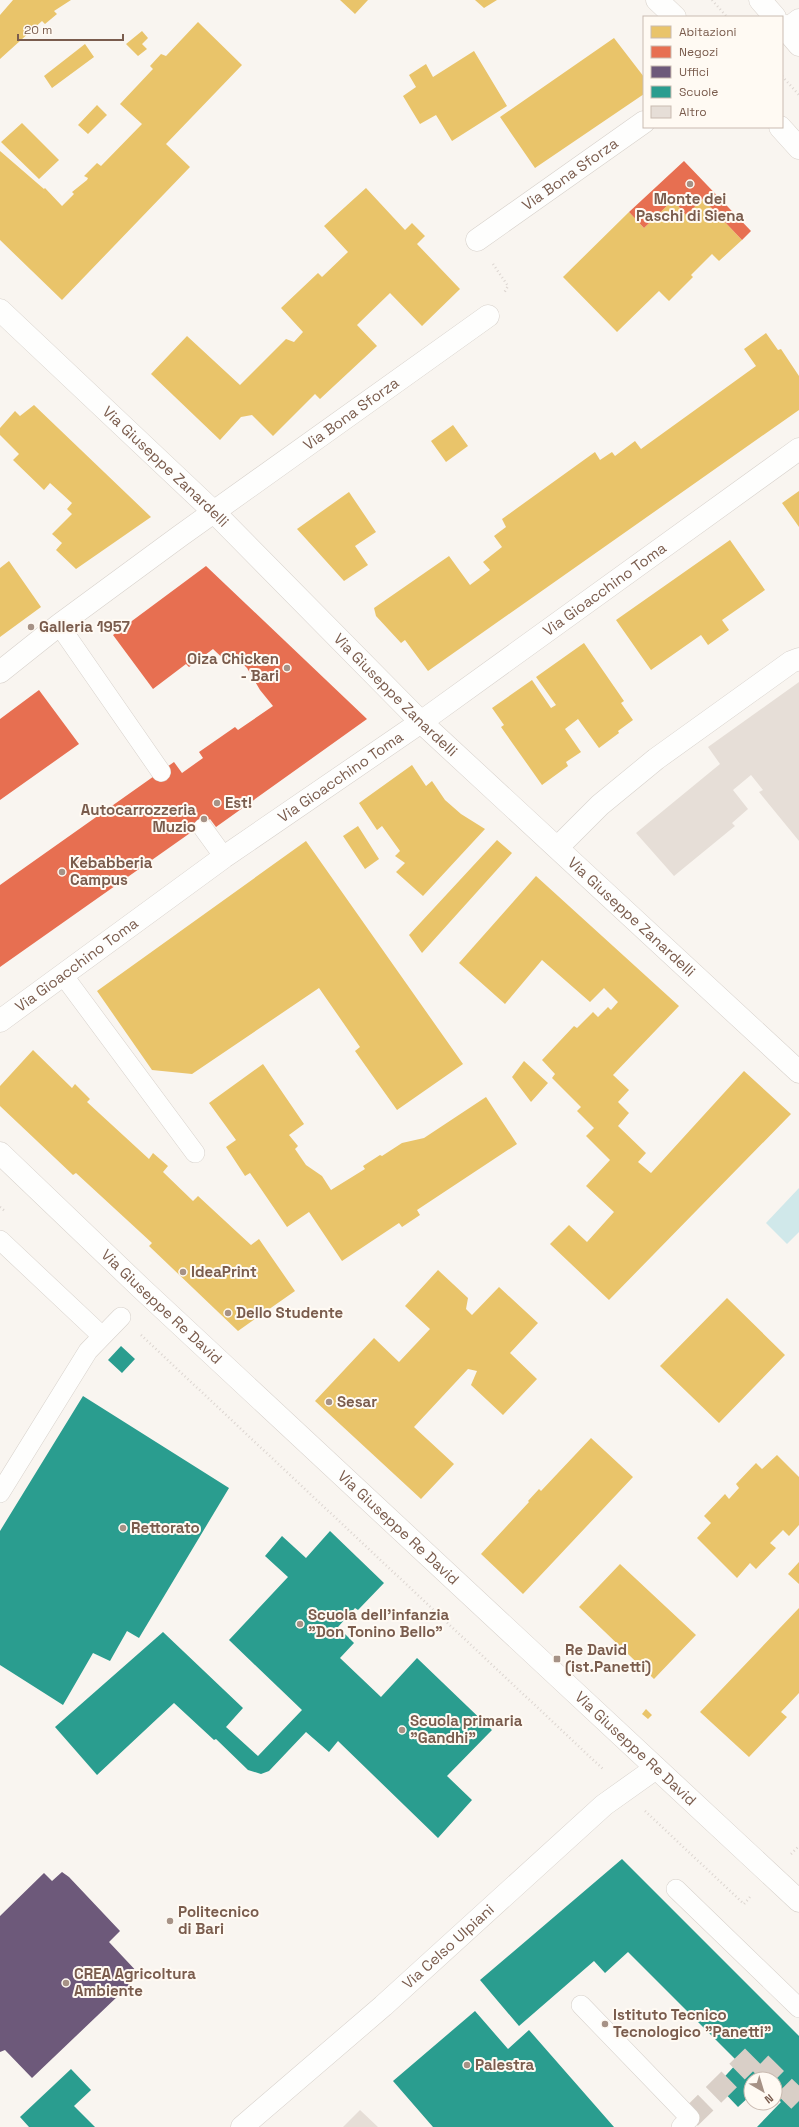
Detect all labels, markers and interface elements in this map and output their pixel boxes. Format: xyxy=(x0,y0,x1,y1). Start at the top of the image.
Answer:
scale bar xyxy=(18,16,123,42)
legend xyxy=(643,16,783,128)
text: 20 m xyxy=(24,22,52,38)
text: Abitazioni xyxy=(679,24,737,40)
text: Negozi xyxy=(679,44,718,60)
text: Uffici xyxy=(679,64,709,80)
text: Scuole xyxy=(679,84,718,100)
text: Altro xyxy=(679,104,707,120)
street label: Via Bona Sforza xyxy=(518,133,622,214)
marker: Monte dei Paschi di Siena xyxy=(685,179,695,189)
place label: Monte dei Paschi di Siena xyxy=(636,189,744,225)
street label: Via Bona Sforza xyxy=(299,372,403,454)
street label: Via Giuseppe Zanardelli xyxy=(99,402,233,531)
street label: Via Gioacchino Toma xyxy=(539,538,670,640)
place label: Galleria 1957 xyxy=(39,617,130,636)
marker: Galleria 1957 xyxy=(26,622,36,632)
street label: Via Giuseppe Zanardelli xyxy=(330,629,462,760)
place label: Oiza Chicken - Bari xyxy=(187,649,279,685)
marker: Oiza Chicken - Bari xyxy=(282,663,292,673)
street label: Via Gioacchino Toma xyxy=(274,727,407,826)
place label: Est! xyxy=(225,793,252,812)
marker: Est! xyxy=(212,798,222,808)
place label: Autocarrozzeria Muzio xyxy=(81,800,196,836)
marker: Autocarrozzeria Muzio xyxy=(199,814,209,824)
place label: Kebabberia Campus xyxy=(70,853,153,889)
street label: Via Giuseppe Zanardelli xyxy=(564,853,700,980)
marker: Kebabberia Campus xyxy=(57,867,67,877)
street label: Via Gioacchino Toma xyxy=(11,913,142,1016)
street label: Via Giuseppe Re David xyxy=(97,1245,226,1368)
place label: IdeaPrint xyxy=(191,1262,257,1281)
marker: IdeaPrint xyxy=(178,1267,188,1277)
place label: Dello Studente xyxy=(236,1303,344,1322)
marker: Dello Studente xyxy=(223,1308,233,1318)
place label: Sesar xyxy=(337,1392,377,1411)
marker: Sesar xyxy=(324,1397,334,1407)
street label: Via Giuseppe Re David xyxy=(334,1466,463,1589)
place label: Rettorato xyxy=(131,1518,200,1537)
marker: Rettorato xyxy=(118,1523,128,1533)
place label: Scuola dell'infanzia "Don Tonino Bello" xyxy=(308,1605,449,1641)
marker: Scuola dell'infanzia "Don Tonino Bello" xyxy=(295,1619,305,1629)
place label: Re David (ist.Panetti) xyxy=(565,1640,651,1676)
marker: Re David (ist.Panetti) xyxy=(552,1654,562,1664)
street label: Via Giuseppe Re David xyxy=(571,1687,700,1809)
place label: Scuola primaria "Gandhi" xyxy=(410,1711,523,1747)
marker: Scuola primaria "Gandhi" xyxy=(397,1725,407,1735)
street label: Via Celso Ulpiani xyxy=(398,1900,498,1993)
place label: Politecnico di Bari xyxy=(178,1902,259,1938)
marker: Politecnico di Bari xyxy=(165,1916,175,1926)
place label: CREA Agricoltura Ambiente xyxy=(74,1964,196,2000)
marker: CREA Agricoltura Ambiente xyxy=(61,1978,71,1988)
place label: Istituto Tecnico Tecnologico "Panetti" xyxy=(613,2005,771,2041)
marker: Istituto Tecnico Tecnologico "Panetti" xyxy=(600,2019,610,2029)
place label: Palestra xyxy=(475,2055,535,2074)
marker: Palestra xyxy=(462,2060,472,2070)
north arrow xyxy=(743,2071,783,2111)
text: N xyxy=(762,2091,776,2107)

